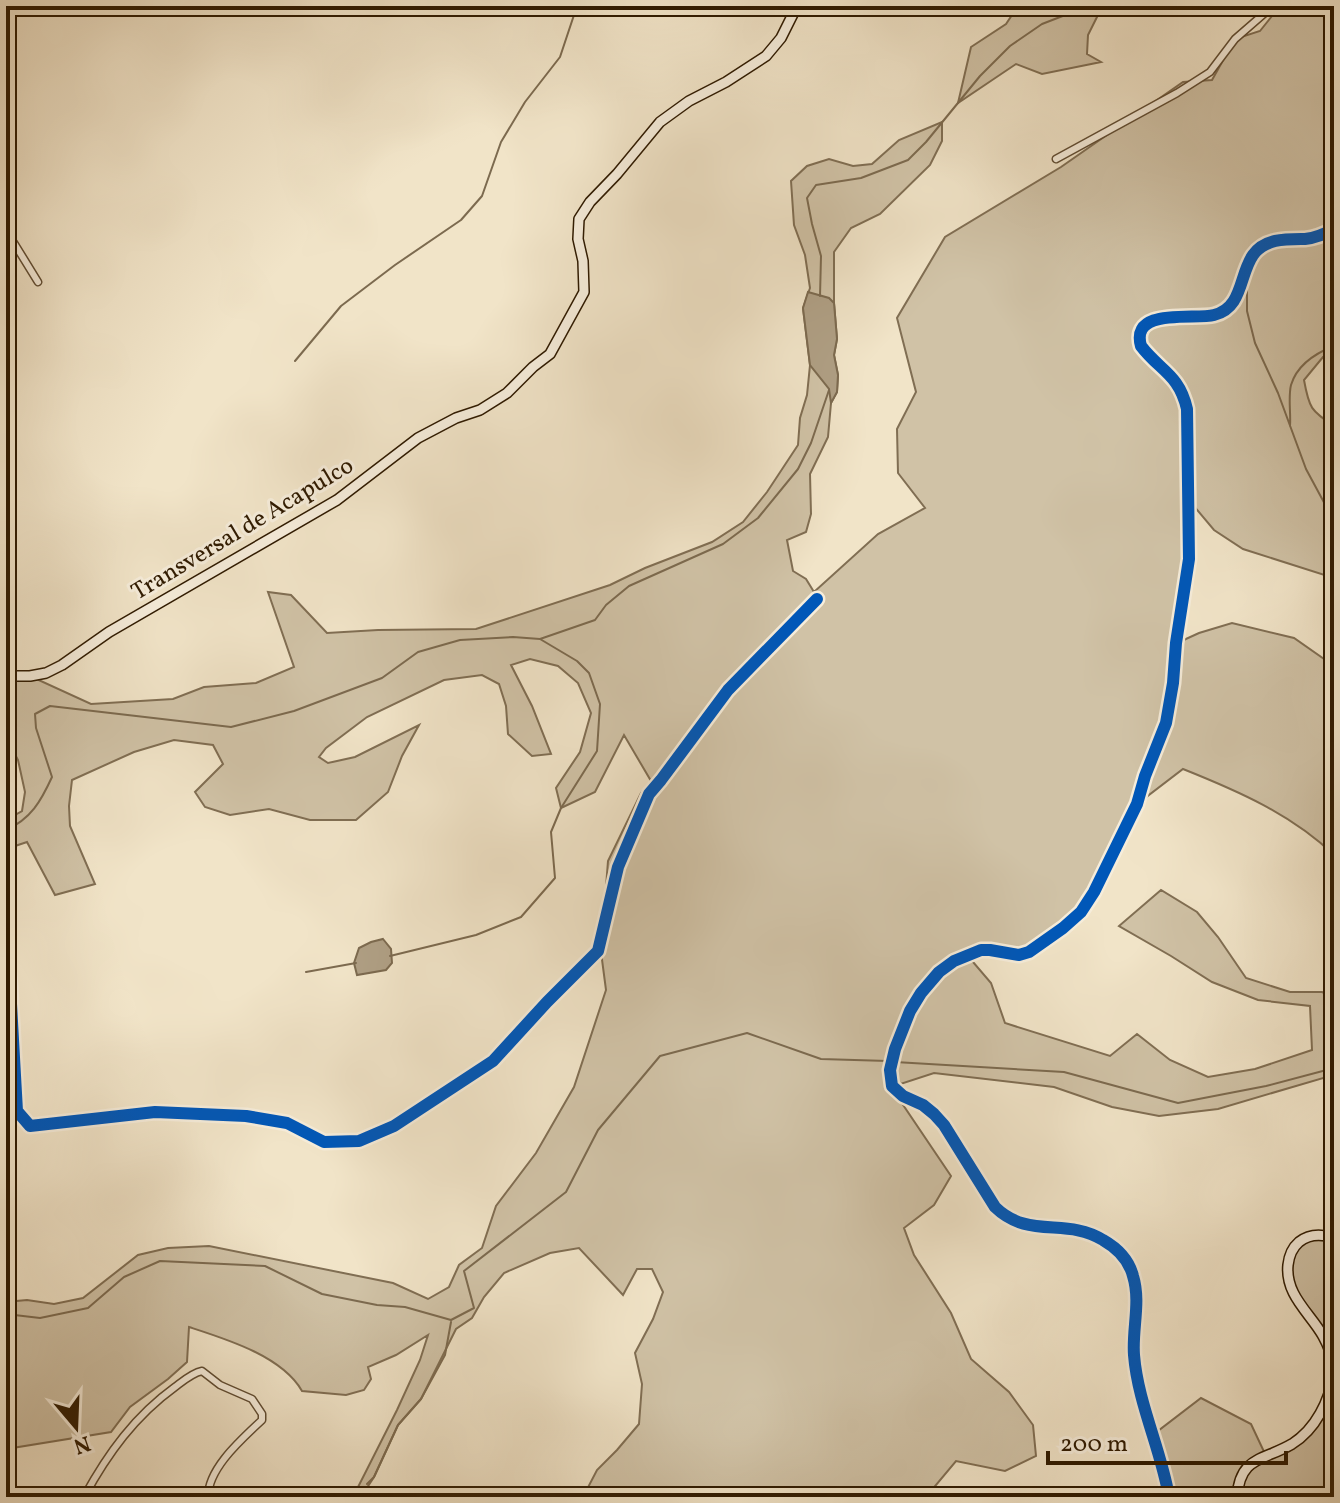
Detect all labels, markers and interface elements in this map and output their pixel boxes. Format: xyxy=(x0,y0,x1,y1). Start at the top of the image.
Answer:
street label: Transversal de Acapulco xyxy=(125,450,361,610)
north arrow xyxy=(36,1387,116,1467)
scale bar xyxy=(1048,1415,1286,1465)
text: N xyxy=(69,1426,94,1461)
text: 200 m xyxy=(1060,1428,1128,1462)

